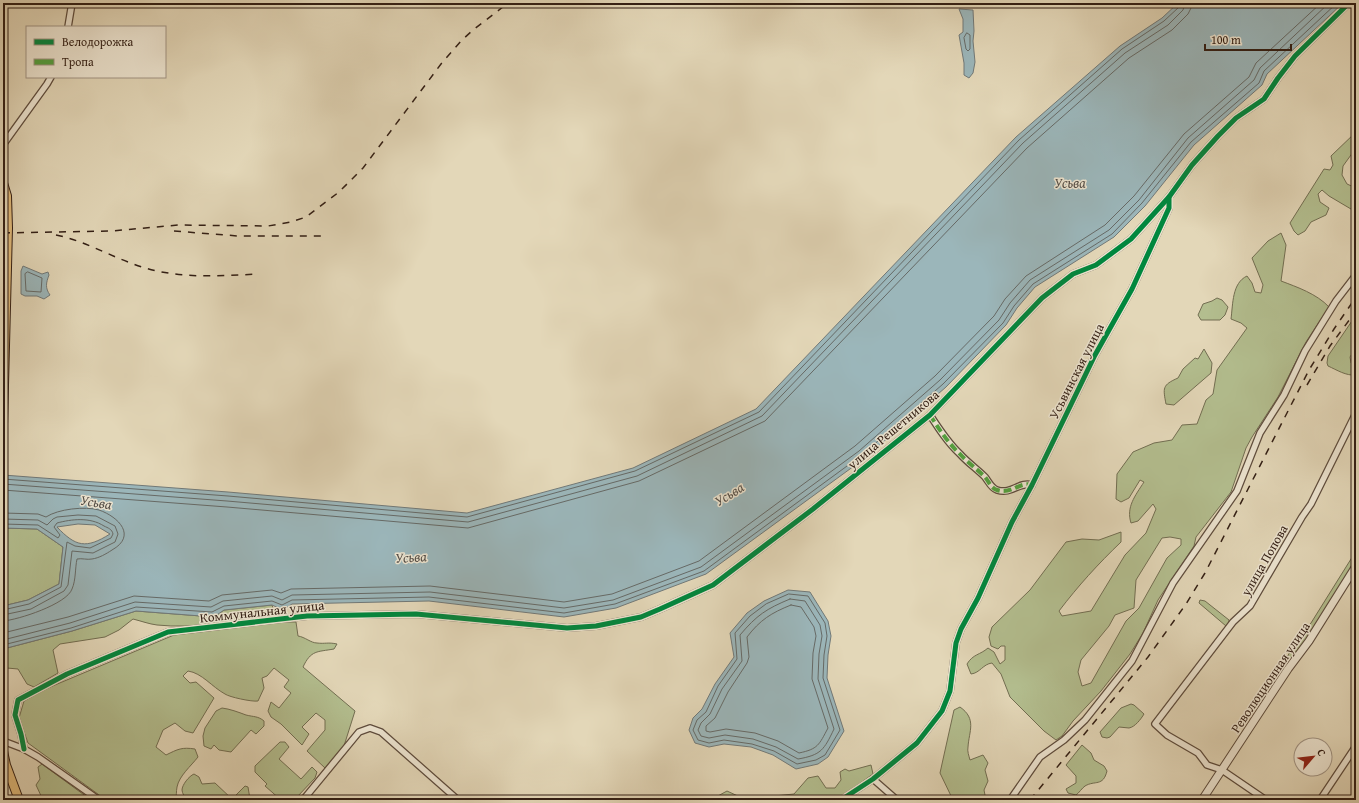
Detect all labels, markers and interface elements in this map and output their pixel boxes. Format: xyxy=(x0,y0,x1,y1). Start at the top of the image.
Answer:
legend xyxy=(26,26,166,78)
scale bar xyxy=(1205,26,1291,52)
text: 100 m xyxy=(1211,31,1241,48)
text: Велодорожка xyxy=(62,33,133,50)
text: Тропа xyxy=(62,53,94,70)
water label: Усьва xyxy=(1054,173,1086,193)
street label: Усьвинская улица xyxy=(1044,320,1109,422)
street label: улица Решетникова xyxy=(843,385,944,474)
water label: Усьва xyxy=(710,477,748,511)
water label: Усьва xyxy=(79,490,114,514)
street label: улица Попова xyxy=(1236,520,1293,600)
water label: Усьва xyxy=(395,546,428,568)
street label: Коммунальная улица xyxy=(199,595,326,627)
street label: Революционная улица xyxy=(1226,617,1315,737)
north arrow xyxy=(1293,737,1333,777)
text: С xyxy=(1313,746,1330,759)

